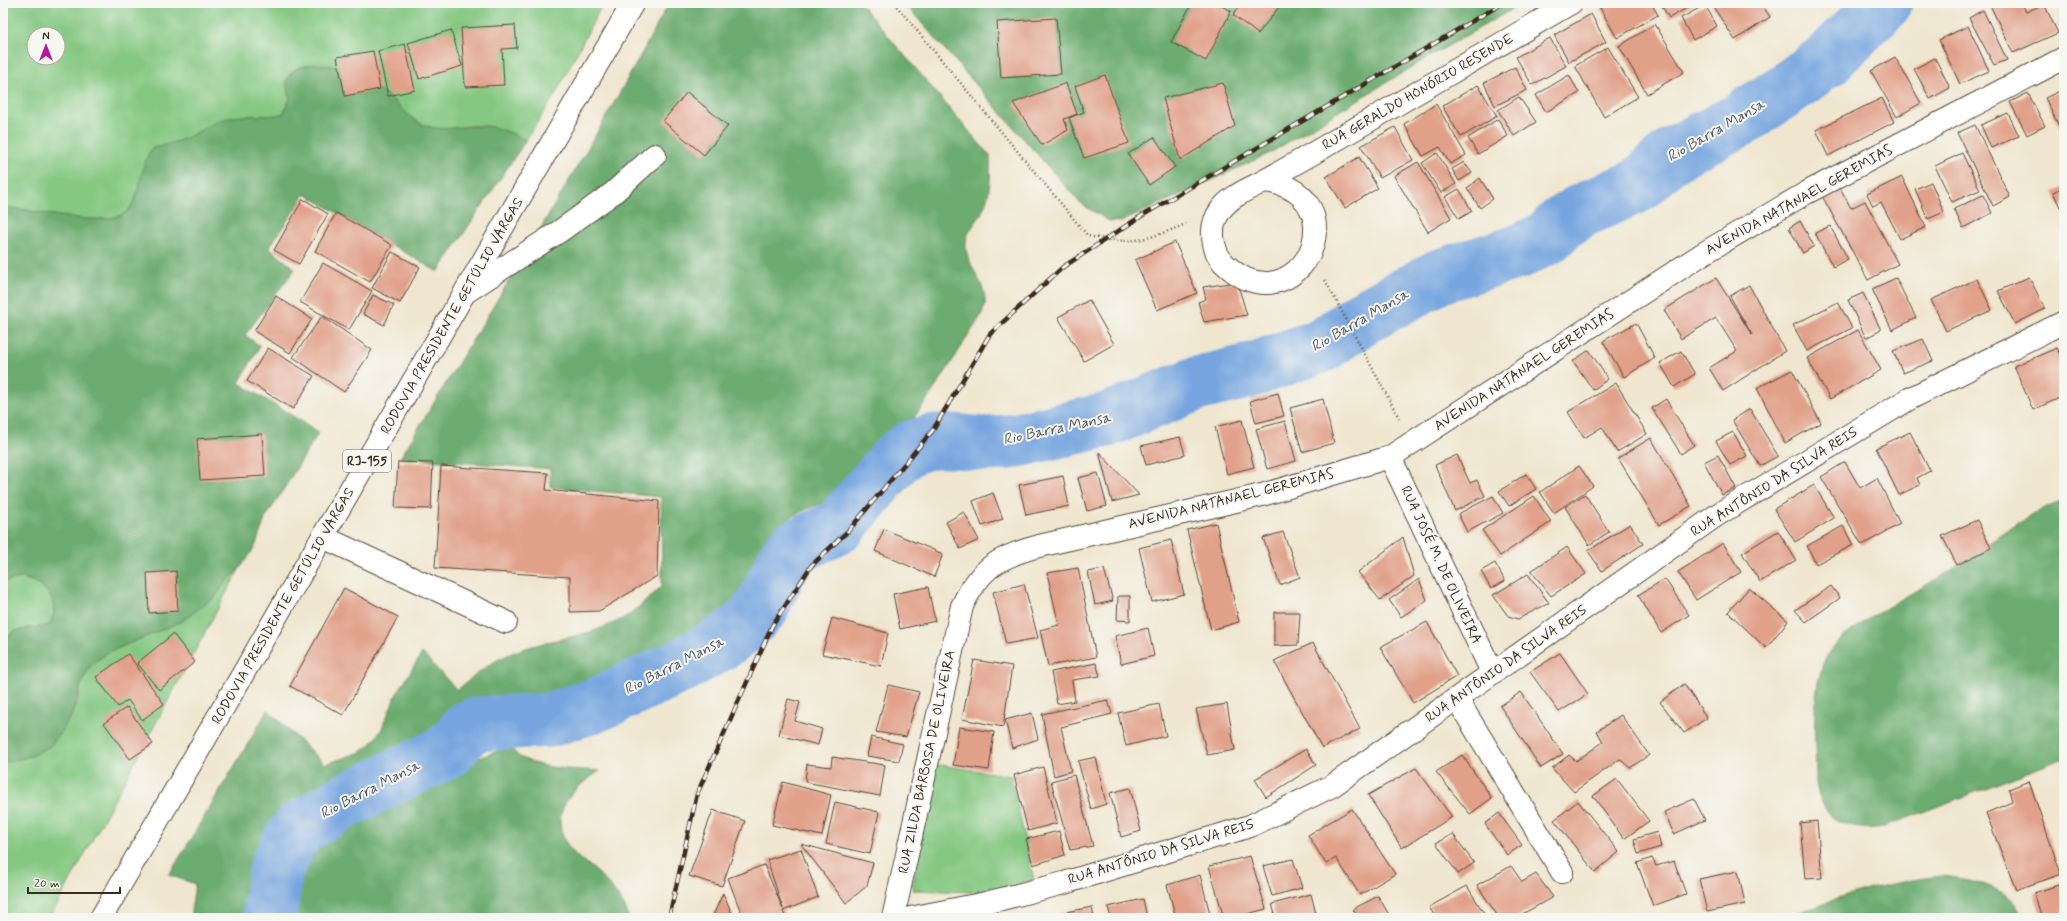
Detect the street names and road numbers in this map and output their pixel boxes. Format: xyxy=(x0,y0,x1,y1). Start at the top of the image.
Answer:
street label: RUA GERALDO HONÓRIO RESENDE xyxy=(1319,30,1517,154)
street label: AVENIDA NATANAEL GEREMIAS xyxy=(1702,141,1896,259)
street label: RODOVIA PRESIDENTE GETÚLIO VARGAS xyxy=(377,194,527,438)
street label: AVENIDA NATANAEL GEREMIAS xyxy=(1431,305,1617,435)
street label: RUA ANTÔNIO DA SILVA REIS xyxy=(1687,423,1861,541)
road number: RJ-155 xyxy=(343,450,391,472)
street label: AVENIDA NATANAEL GEREMIAS xyxy=(1126,465,1336,533)
street label: RUA JOSÉ M. DE OLIVEIRA xyxy=(1396,483,1486,647)
street label: RODOVIA PRESIDENTE GETÚLIO VARGAS xyxy=(208,484,358,728)
street label: RUA ANTÔNIO DA SILVA REIS xyxy=(1422,601,1590,727)
street label: RUA ZILDA BARBOSA DE OLIVEIRA xyxy=(894,649,960,875)
street label: RUA ANTÔNIO DA SILVA REIS xyxy=(1066,815,1256,889)

